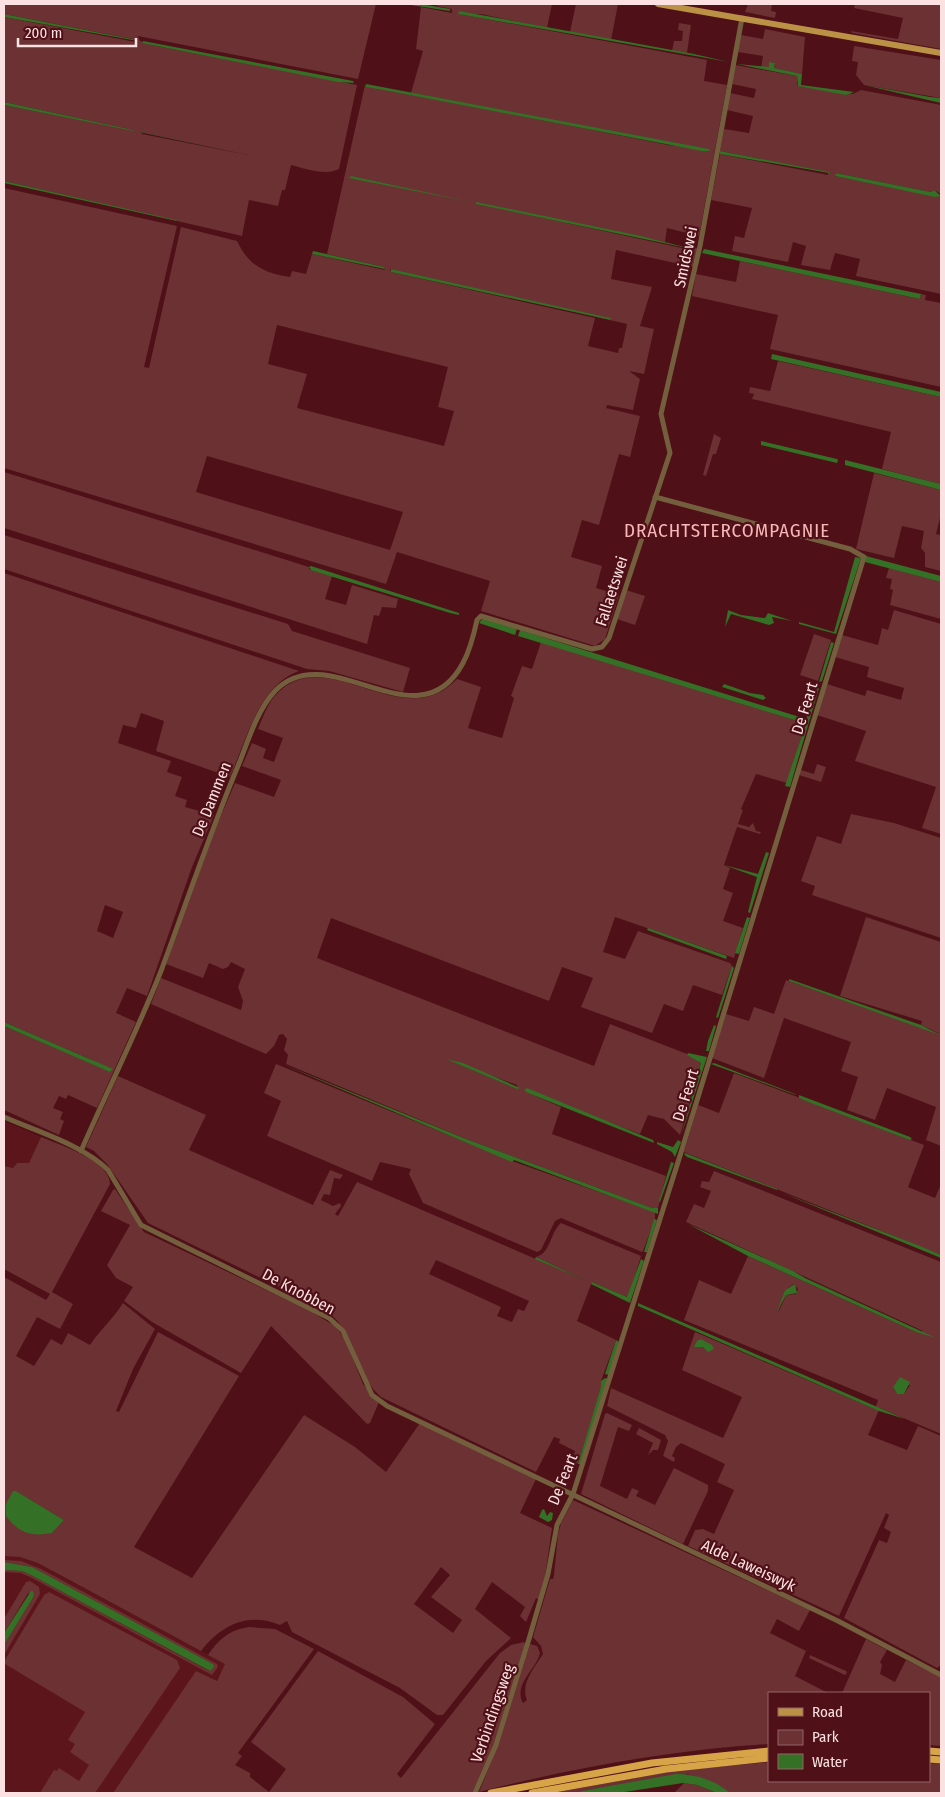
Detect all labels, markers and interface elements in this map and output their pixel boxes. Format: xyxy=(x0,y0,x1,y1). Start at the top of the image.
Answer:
scale bar xyxy=(18,15,135,47)
text: 200 m xyxy=(25,24,62,42)
street label: Smidswei xyxy=(670,225,701,289)
district label: DRACHTSTERCOMPAGNIE xyxy=(624,519,830,542)
street label: Fallaetswei xyxy=(591,554,632,628)
street label: De Feart xyxy=(788,679,822,737)
street label: De Dammen xyxy=(188,759,235,839)
street label: De Feart xyxy=(669,1066,703,1124)
street label: De Knobben xyxy=(259,1264,338,1319)
street label: De Feart xyxy=(544,1450,582,1508)
street label: Alde Laweiswyk xyxy=(699,1535,799,1596)
street label: Verbindingsweg xyxy=(467,1661,518,1765)
legend xyxy=(768,1692,930,1782)
text: Road xyxy=(812,1703,843,1721)
text: Park xyxy=(812,1728,839,1746)
text: Water xyxy=(812,1753,848,1771)

